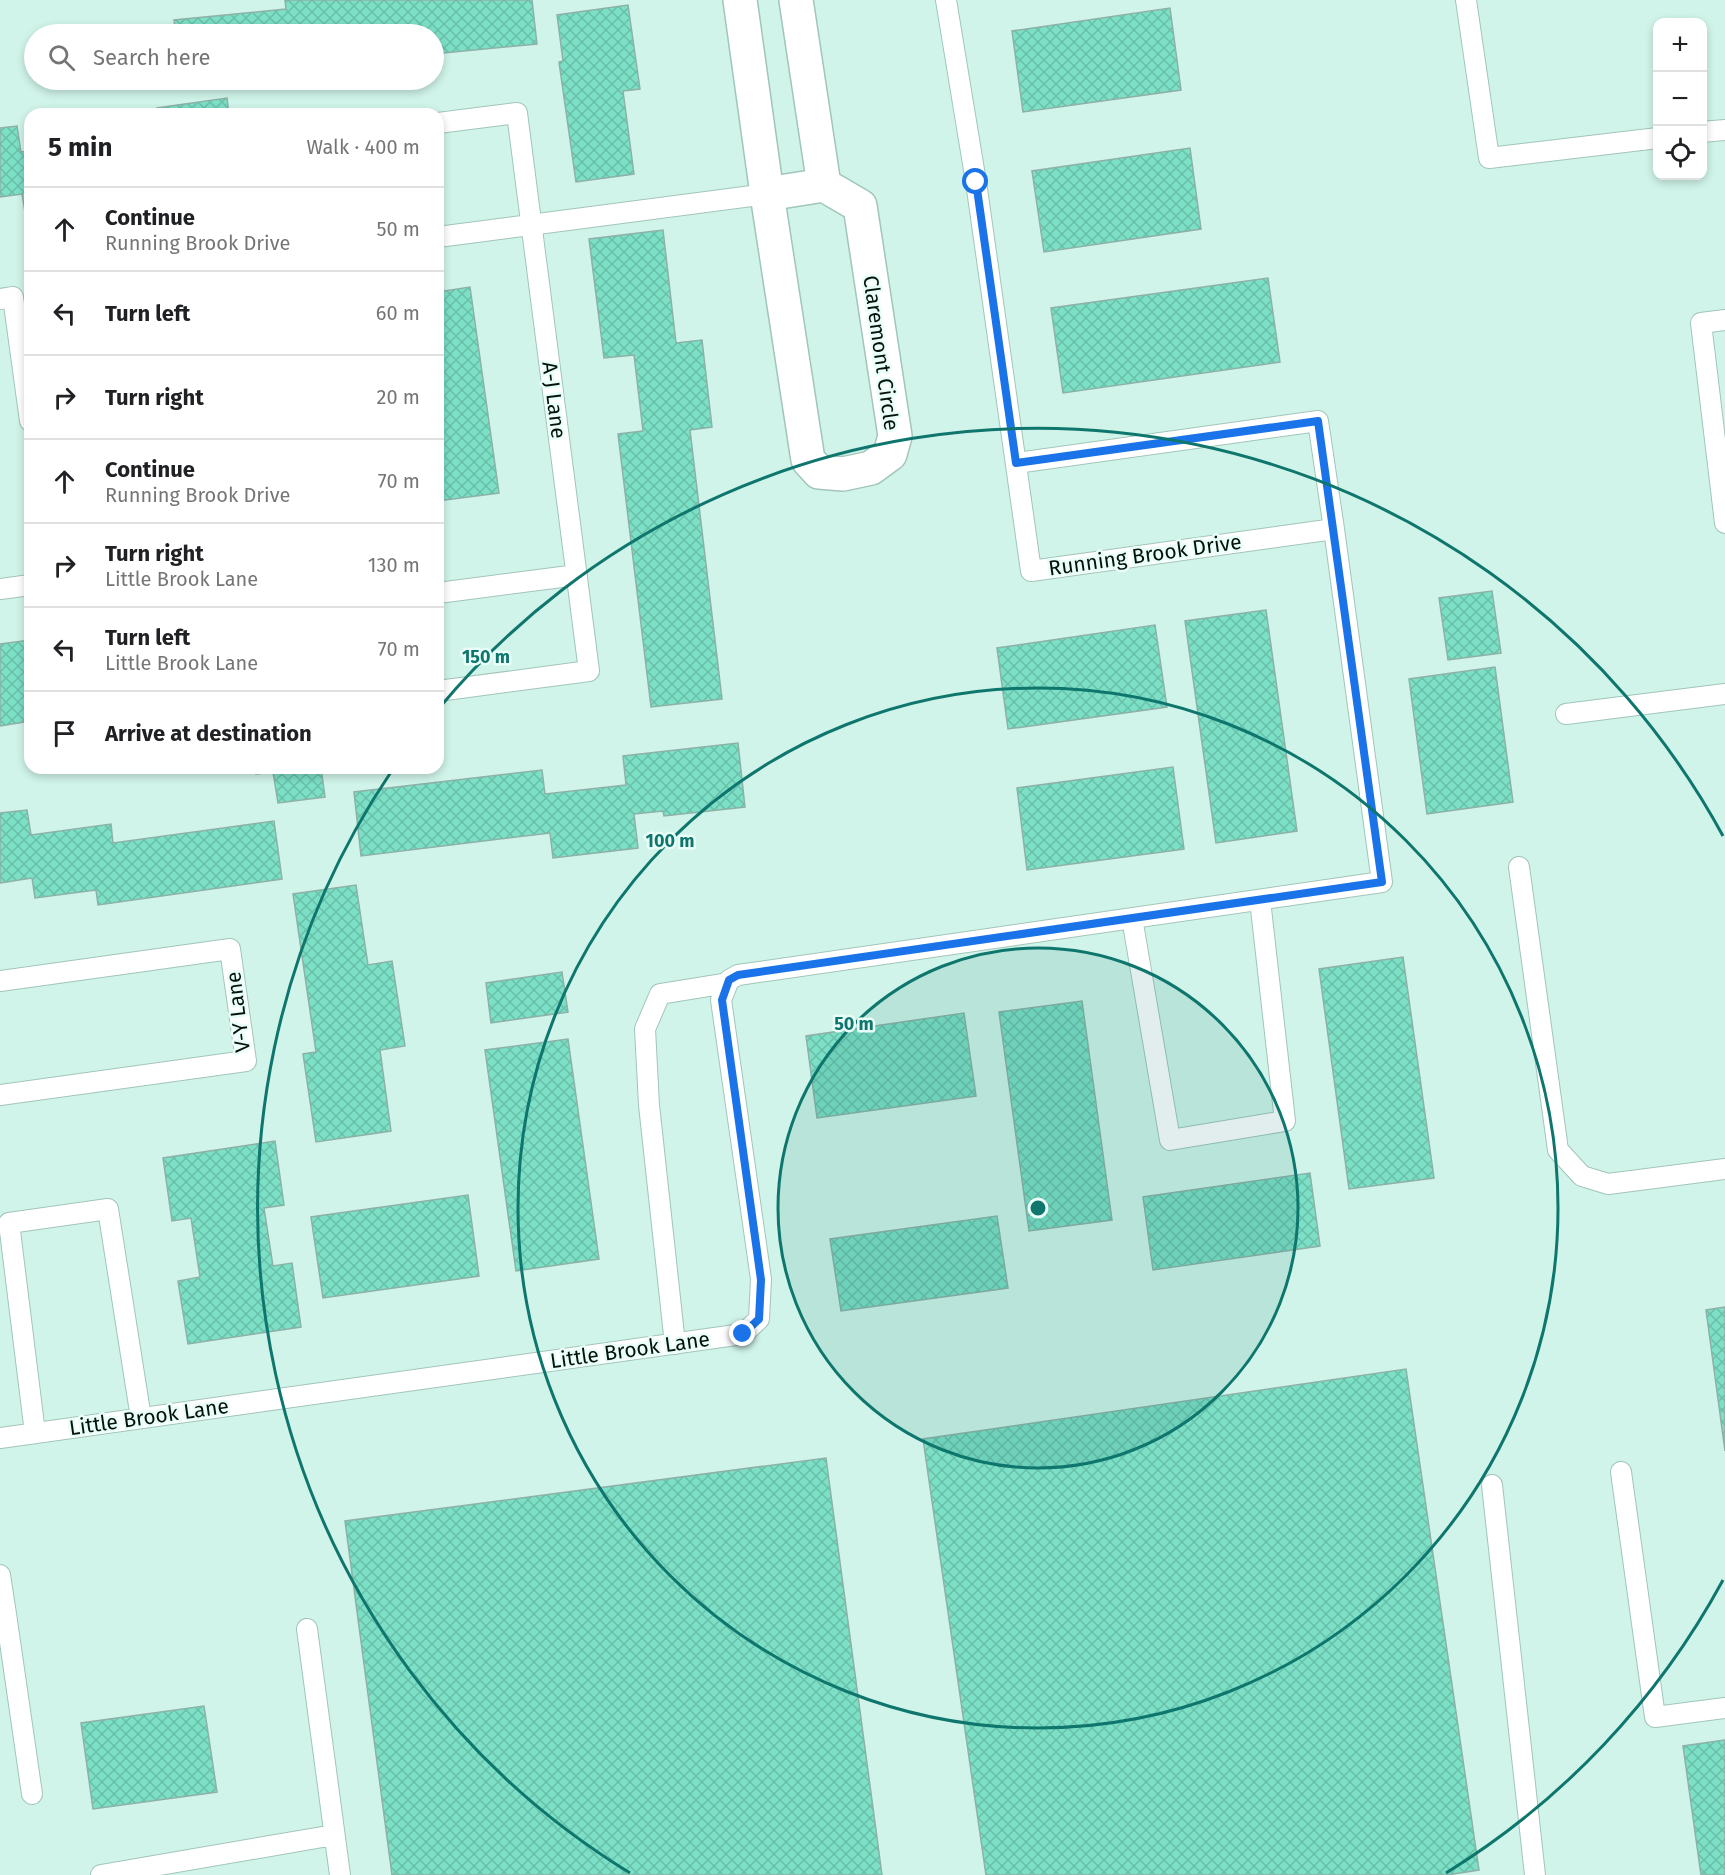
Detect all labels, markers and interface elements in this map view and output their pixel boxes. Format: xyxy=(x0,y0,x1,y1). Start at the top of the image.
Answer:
map controls xyxy=(1653,18,1707,180)
button: + xyxy=(1653,18,1707,72)
search box xyxy=(24,24,444,90)
icon: search xyxy=(45,41,78,74)
text: Search here xyxy=(93,44,211,71)
button: − xyxy=(1653,72,1707,126)
button: locate xyxy=(1653,126,1707,180)
text: 5 min xyxy=(48,132,112,163)
text: Walk · 400 m xyxy=(307,135,420,159)
route start xyxy=(962,168,988,194)
text: Continue xyxy=(105,204,195,231)
icon: ahead xyxy=(48,213,81,246)
text: 50 m xyxy=(376,217,420,241)
text: Running Brook Drive xyxy=(105,231,290,255)
street label: Claremont Circle xyxy=(857,274,905,432)
icon: left xyxy=(48,297,81,330)
text: Turn left xyxy=(105,300,190,327)
text: 60 m xyxy=(376,301,420,325)
street label: A-J Lane xyxy=(536,360,572,440)
icon: right xyxy=(48,381,81,414)
text: Turn right xyxy=(105,384,204,411)
text: 20 m xyxy=(377,385,420,409)
text: Continue xyxy=(105,456,195,483)
icon: ahead xyxy=(48,465,81,498)
text: 70 m xyxy=(378,469,420,493)
text: Running Brook Drive xyxy=(105,483,290,507)
street label: Running Brook Drive xyxy=(1047,529,1243,581)
text: Turn right xyxy=(105,540,204,567)
icon: right xyxy=(48,549,81,582)
text: 130 m xyxy=(368,553,420,577)
text: Little Brook Lane xyxy=(105,567,258,591)
text: Turn left xyxy=(105,624,190,651)
icon: left xyxy=(48,633,81,666)
text: 70 m xyxy=(378,637,420,661)
text: 150 m xyxy=(462,646,510,668)
text: Little Brook Lane xyxy=(105,651,258,675)
icon: arrive xyxy=(48,717,81,750)
text: Arrive at destination xyxy=(105,720,312,747)
text: 100 m xyxy=(646,830,694,852)
street label: V-Y Lane xyxy=(220,970,256,1054)
text: 50 m xyxy=(834,1013,874,1035)
centre of rings xyxy=(1028,1198,1048,1218)
route end xyxy=(729,1320,755,1346)
street label: Little Brook Lane xyxy=(549,1326,711,1374)
street label: Little Brook Lane xyxy=(68,1393,230,1441)

